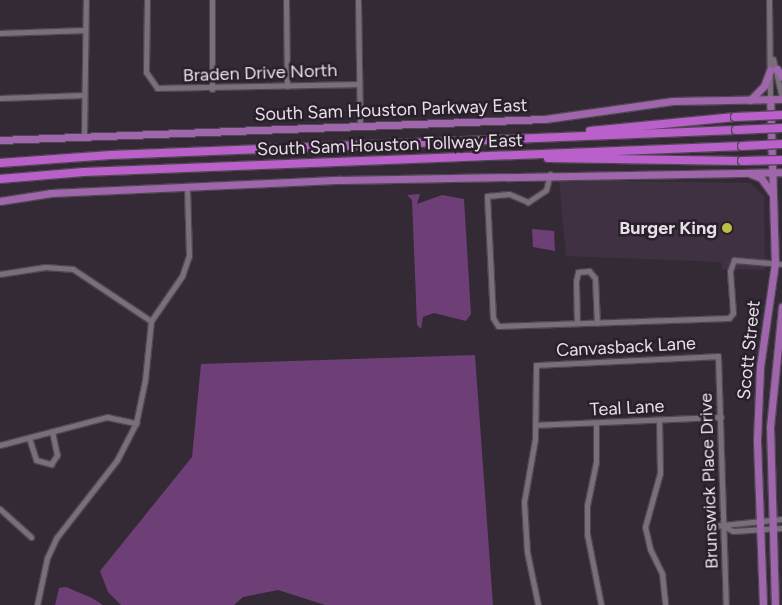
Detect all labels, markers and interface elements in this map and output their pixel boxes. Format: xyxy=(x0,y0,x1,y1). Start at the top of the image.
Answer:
street label: Braden Drive North xyxy=(182,60,338,86)
street label: South Sam Houston Parkway East xyxy=(254,94,528,126)
street label: South Sam Houston Tollway East xyxy=(257,130,523,160)
place label: Burger King xyxy=(619,217,717,239)
marker: Burger King xyxy=(721,222,733,234)
street label: Scott Street xyxy=(733,299,765,401)
street label: Canvasback Lane xyxy=(556,333,696,361)
street label: Brunswick Place Drive xyxy=(695,393,723,569)
street label: Teal Lane xyxy=(589,395,665,421)

